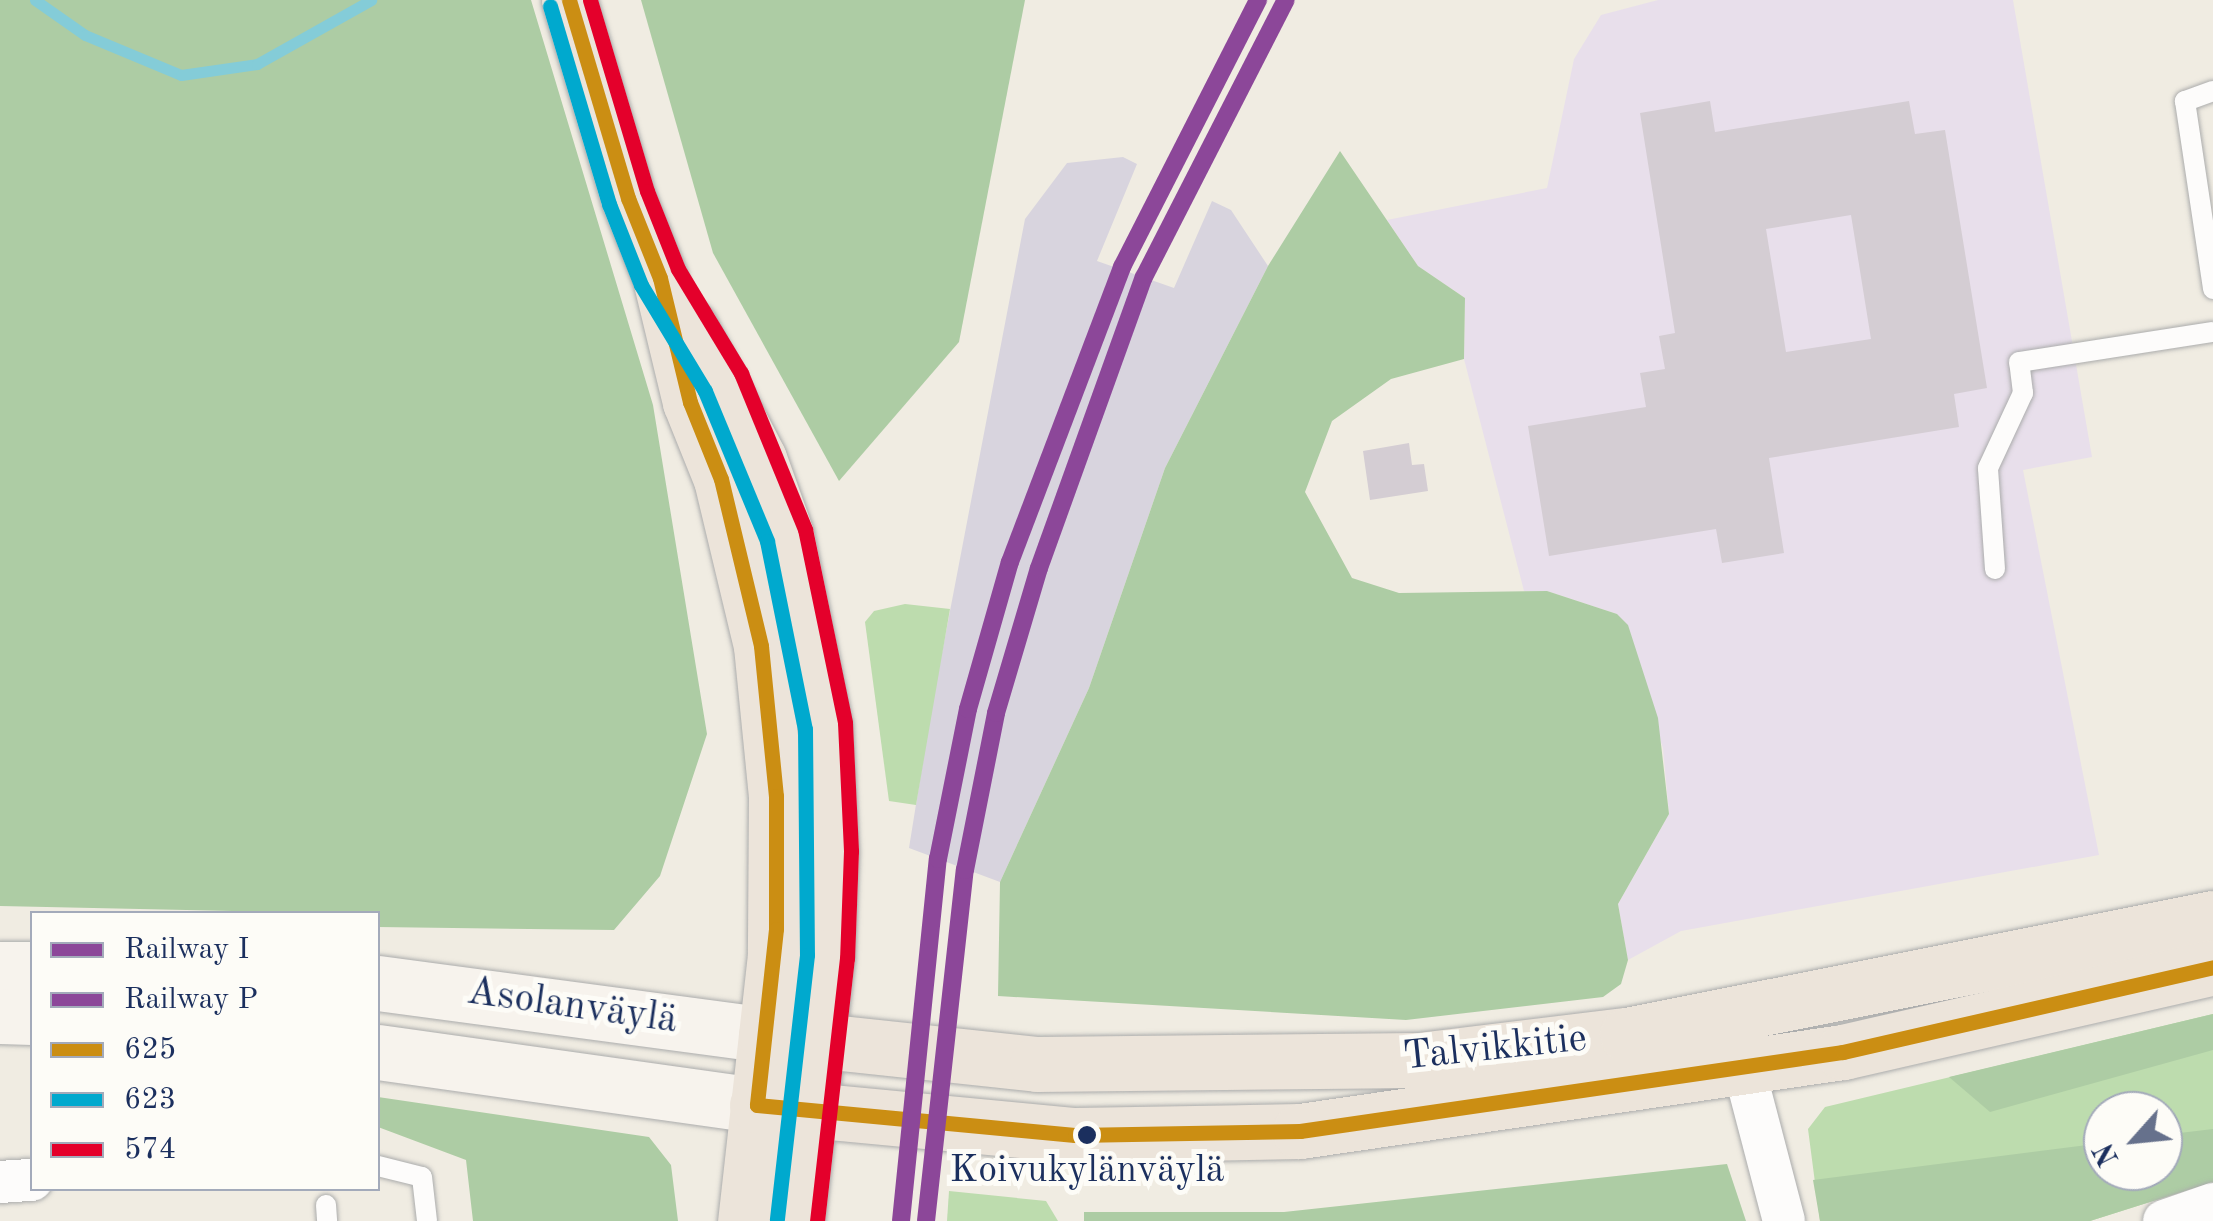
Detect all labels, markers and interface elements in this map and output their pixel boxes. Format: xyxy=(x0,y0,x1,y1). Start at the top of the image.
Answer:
legend xyxy=(30,911,380,1191)
text: Railway I xyxy=(124,935,249,965)
street label: Asolanväylä xyxy=(464,968,680,1046)
text: Railway P xyxy=(124,985,258,1015)
street label: Talvikkitie xyxy=(1401,1015,1589,1083)
text: 625 xyxy=(124,1035,176,1065)
text: 623 xyxy=(124,1085,176,1115)
north arrow xyxy=(2083,1091,2183,1191)
marker: Koivukylänväylä xyxy=(1077,1125,1097,1145)
text: 574 xyxy=(124,1135,176,1165)
text: N xyxy=(2091,1138,2125,1170)
place label: Koivukylänväylä xyxy=(949,1149,1225,1195)

